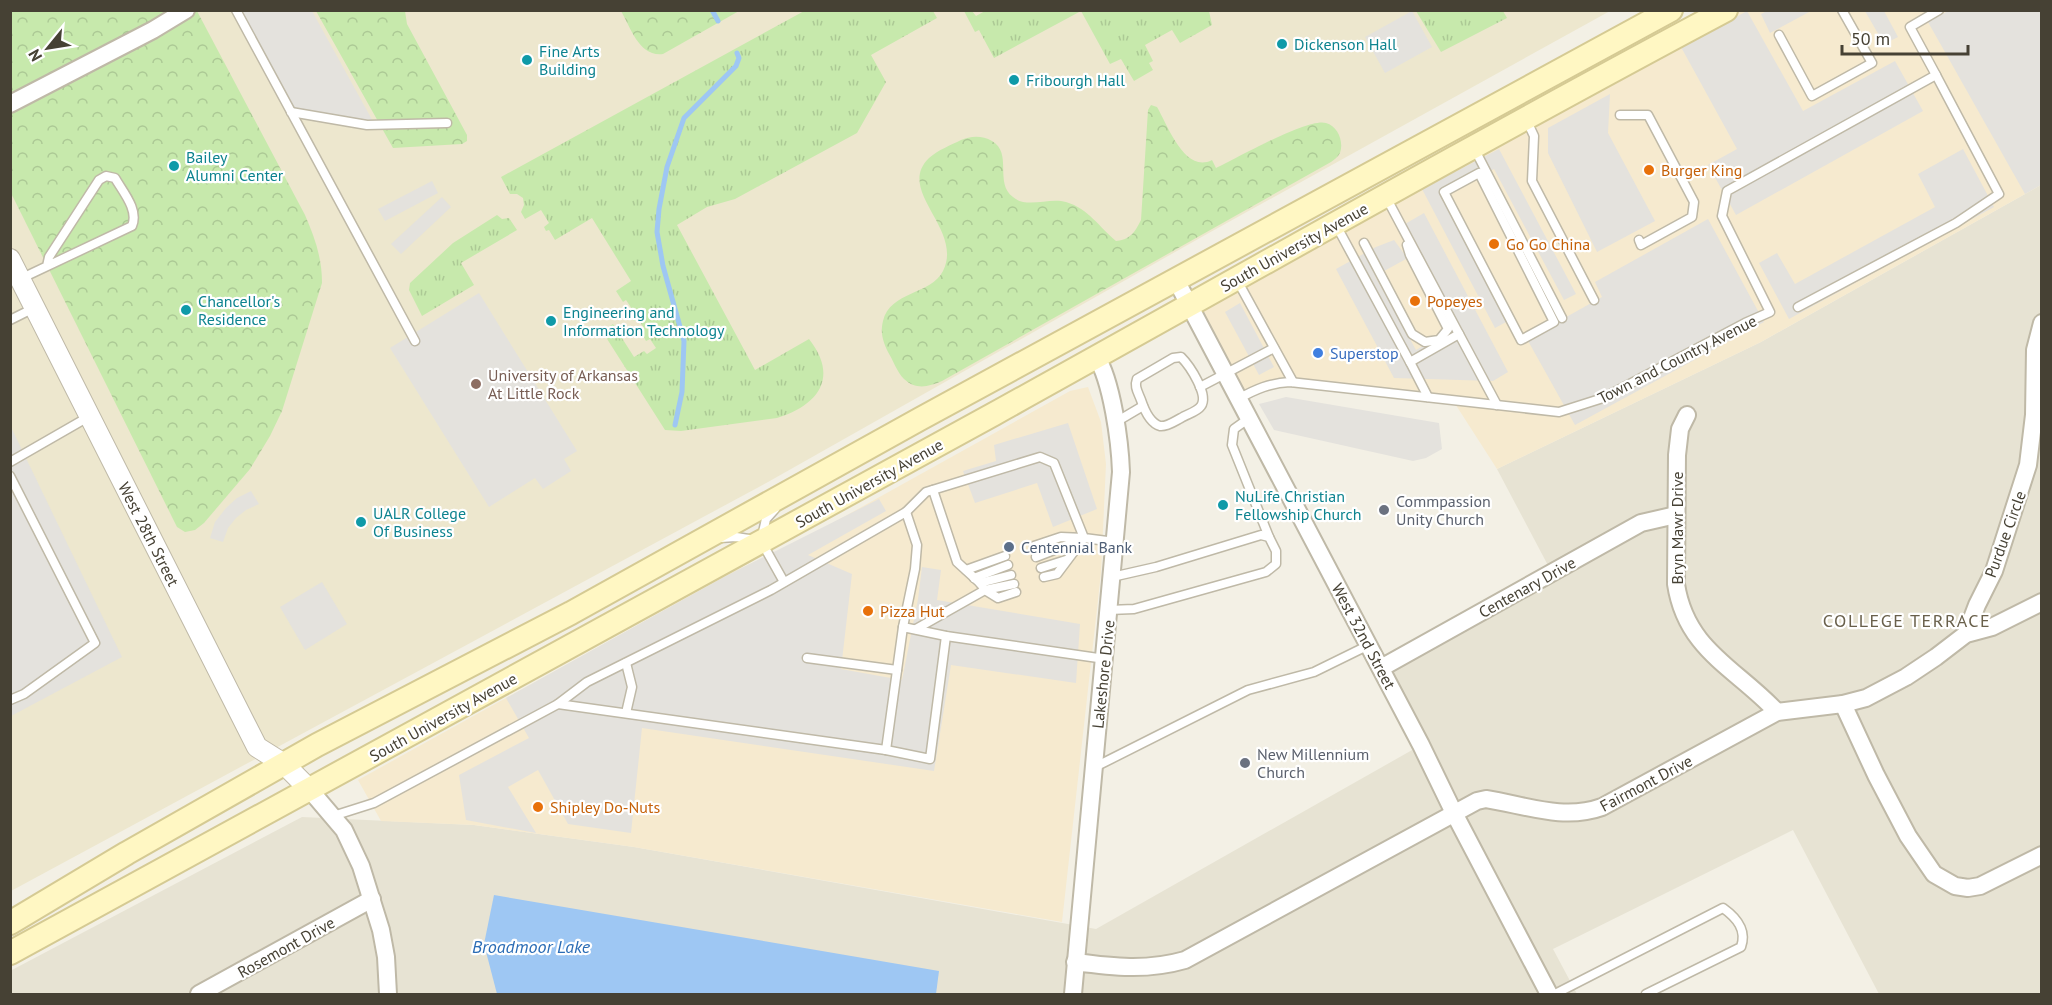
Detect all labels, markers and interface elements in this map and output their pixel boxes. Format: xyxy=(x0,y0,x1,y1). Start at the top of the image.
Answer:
north arrow xyxy=(18,18,78,78)
scale bar xyxy=(1842,18,1968,56)
text: 50 m xyxy=(1851,27,1890,50)
place label: Dickenson Hall xyxy=(1294,34,1397,54)
marker: Dickenson Hall xyxy=(1275,37,1289,51)
place label: Fine Arts Building xyxy=(539,41,600,79)
text: N xyxy=(24,46,46,65)
marker: Fine Arts Building xyxy=(520,53,534,67)
place label: Fribourgh Hall xyxy=(1026,70,1125,90)
marker: Fribourgh Hall xyxy=(1007,73,1021,87)
place label: Bailey Alumni Center xyxy=(186,147,284,185)
marker: Bailey Alumni Center xyxy=(167,159,181,173)
place label: Burger King xyxy=(1661,160,1742,180)
marker: Burger King xyxy=(1642,163,1656,177)
street label: South University Avenue xyxy=(1217,198,1371,296)
place label: Go Go China xyxy=(1506,234,1590,254)
marker: Go Go China xyxy=(1487,237,1501,251)
place label: Chancellor's Residence xyxy=(198,291,280,329)
place label: Popeyes xyxy=(1427,291,1483,311)
marker: Popeyes xyxy=(1408,294,1422,308)
place label: Engineering and Information Technology xyxy=(563,302,725,340)
marker: Chancellor's Residence xyxy=(179,303,193,317)
street label: Town and Country Avenue xyxy=(1594,310,1760,408)
marker: Engineering and Information Technology xyxy=(544,314,558,328)
place label: Superstop xyxy=(1330,343,1399,363)
marker: Superstop xyxy=(1311,346,1325,360)
place label: University of Arkansas At Little Rock xyxy=(488,365,638,403)
marker: University of Arkansas At Little Rock xyxy=(469,377,483,391)
street label: South University Avenue xyxy=(792,434,946,532)
street label: Bryn Mawr Drive xyxy=(1667,471,1687,585)
street label: West 28th Street xyxy=(114,479,184,590)
place label: NuLife Christian Fellowship Church xyxy=(1235,486,1362,524)
street label: Purdue Circle xyxy=(1980,488,2030,580)
place label: Commpassion Unity Church xyxy=(1396,491,1491,529)
marker: NuLife Christian Fellowship Church xyxy=(1216,498,1230,512)
place label: UALR College Of Business xyxy=(373,503,466,541)
marker: Commpassion Unity Church xyxy=(1377,503,1391,517)
marker: UALR College Of Business xyxy=(354,515,368,529)
place label: Centennial Bank xyxy=(1021,537,1133,557)
marker: Centennial Bank xyxy=(1002,540,1016,554)
street label: Centenary Drive xyxy=(1475,552,1579,622)
street label: West 32nd Street xyxy=(1328,580,1401,693)
place label: Pizza Hut xyxy=(880,601,945,621)
marker: Pizza Hut xyxy=(861,604,875,618)
district label: COLLEGE TERRACE xyxy=(1823,609,1991,632)
street label: Lakeshore Drive xyxy=(1087,619,1119,729)
street label: South University Avenue xyxy=(366,668,520,766)
place label: New Millennium Church xyxy=(1257,744,1369,782)
street label: Fairmont Drive xyxy=(1596,750,1696,816)
marker: New Millennium Church xyxy=(1238,756,1252,770)
place label: Shipley Do-Nuts xyxy=(550,797,660,817)
marker: Shipley Do-Nuts xyxy=(531,800,545,814)
street label: Rosemont Drive xyxy=(234,912,338,982)
water label: Broadmoor Lake xyxy=(472,935,591,958)

